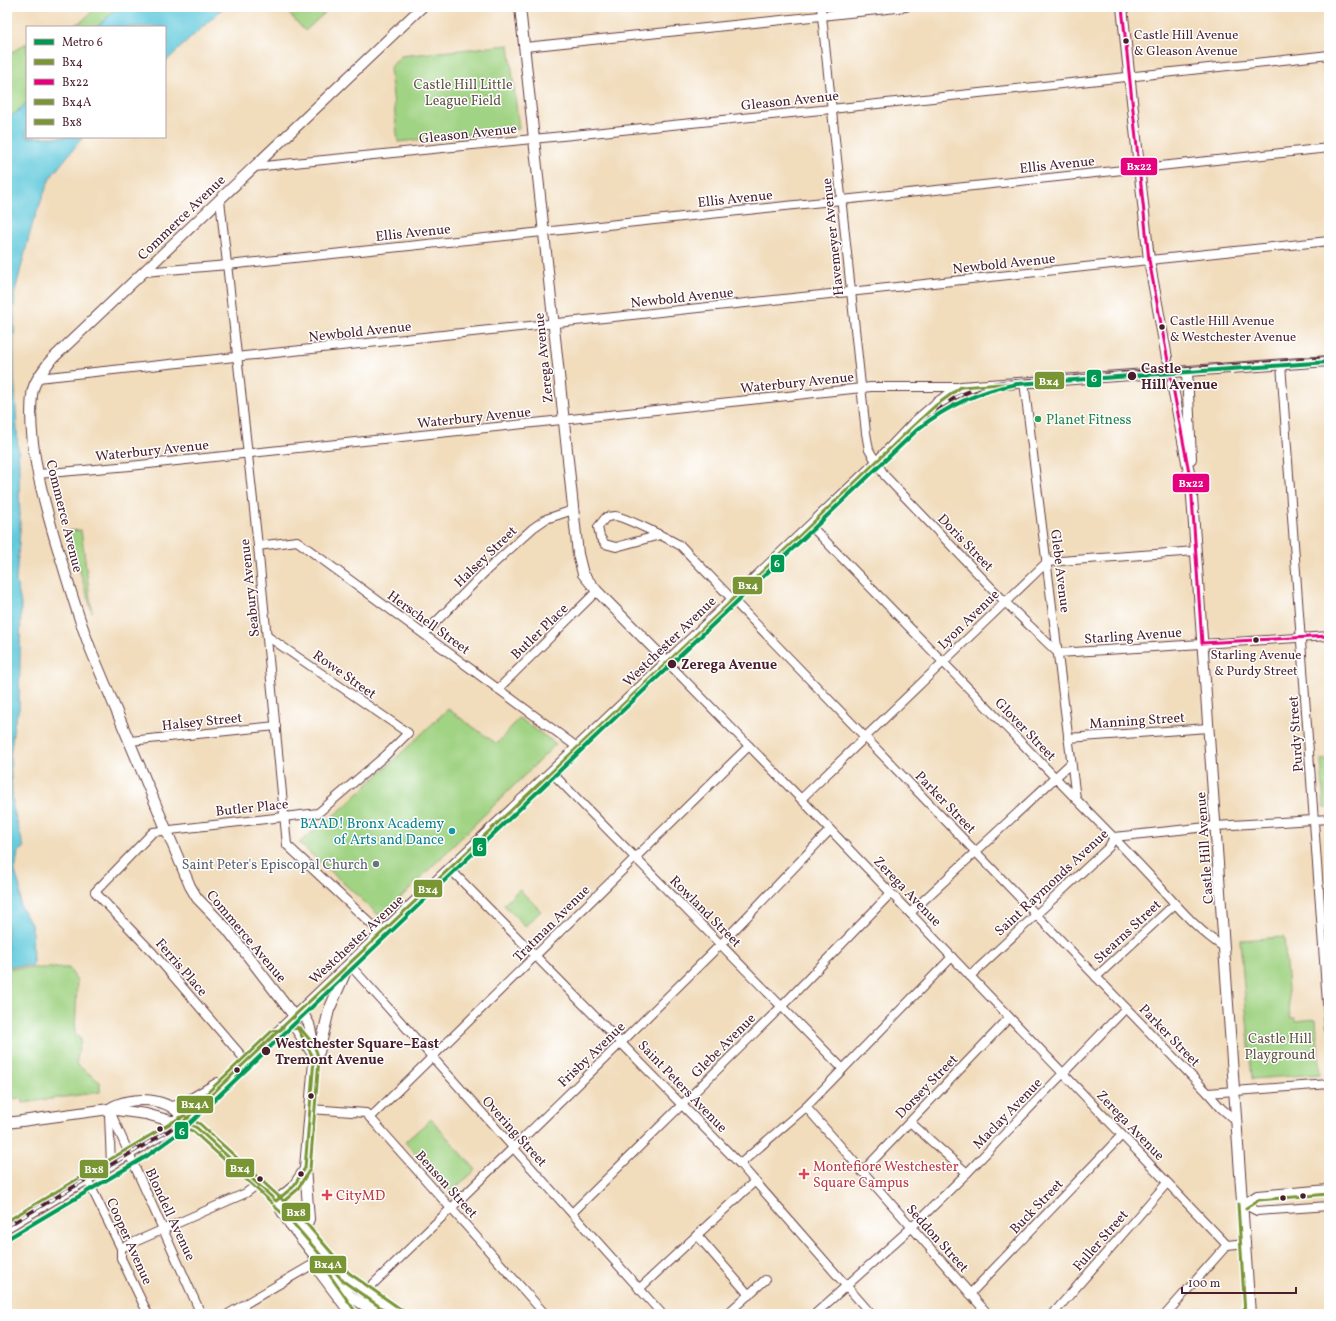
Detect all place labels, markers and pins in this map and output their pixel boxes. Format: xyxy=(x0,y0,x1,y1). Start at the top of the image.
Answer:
place label: Castle Hill Avenue & Gleason Avenue xyxy=(1134,27,1238,61)
marker: Castle Hill Avenue & Gleason Avenue xyxy=(1121,36,1131,46)
place label: Castle Hill Avenue & Westchester Avenue xyxy=(1170,313,1296,347)
marker: Castle Hill Avenue & Westchester Avenue xyxy=(1157,322,1167,332)
place label: Castle Hill Avenue xyxy=(1141,360,1218,395)
marker: Castle Hill Avenue xyxy=(1126,370,1138,382)
place label: Planet Fitness xyxy=(1046,411,1132,430)
marker: Planet Fitness xyxy=(1033,414,1043,424)
marker: Starling Avenue & Purdy Street xyxy=(1251,635,1261,645)
place label: Starling Avenue & Purdy Street xyxy=(1211,647,1302,681)
place label: Zerega Avenue xyxy=(681,656,777,675)
marker: Zerega Avenue xyxy=(666,658,678,670)
place label: BAAD! Bronx Academy of Arts and Dance xyxy=(300,815,444,850)
marker: BAAD! Bronx Academy of Arts and Dance xyxy=(447,826,457,836)
place label: Saint Peter's Episcopal Church xyxy=(182,856,368,875)
marker: Saint Peter's Episcopal Church xyxy=(371,859,381,869)
place label: Westchester Square–East Tremont Avenue xyxy=(275,1035,439,1070)
marker: Westchester Square–East Tremont Avenue xyxy=(260,1045,272,1057)
unlabelled marker xyxy=(232,1065,242,1075)
unlabelled marker xyxy=(306,1091,316,1101)
unlabelled marker xyxy=(155,1124,165,1134)
place label: Montefiore Westchester Square Campus xyxy=(813,1158,959,1193)
marker: Montefiore Westchester Square Campus xyxy=(798,1168,810,1180)
unlabelled marker xyxy=(296,1169,306,1179)
unlabelled marker xyxy=(255,1174,265,1184)
place label: CityMD xyxy=(336,1187,385,1206)
marker: CityMD xyxy=(321,1189,333,1201)
unlabelled marker xyxy=(1298,1191,1308,1201)
unlabelled marker xyxy=(1278,1193,1288,1203)

